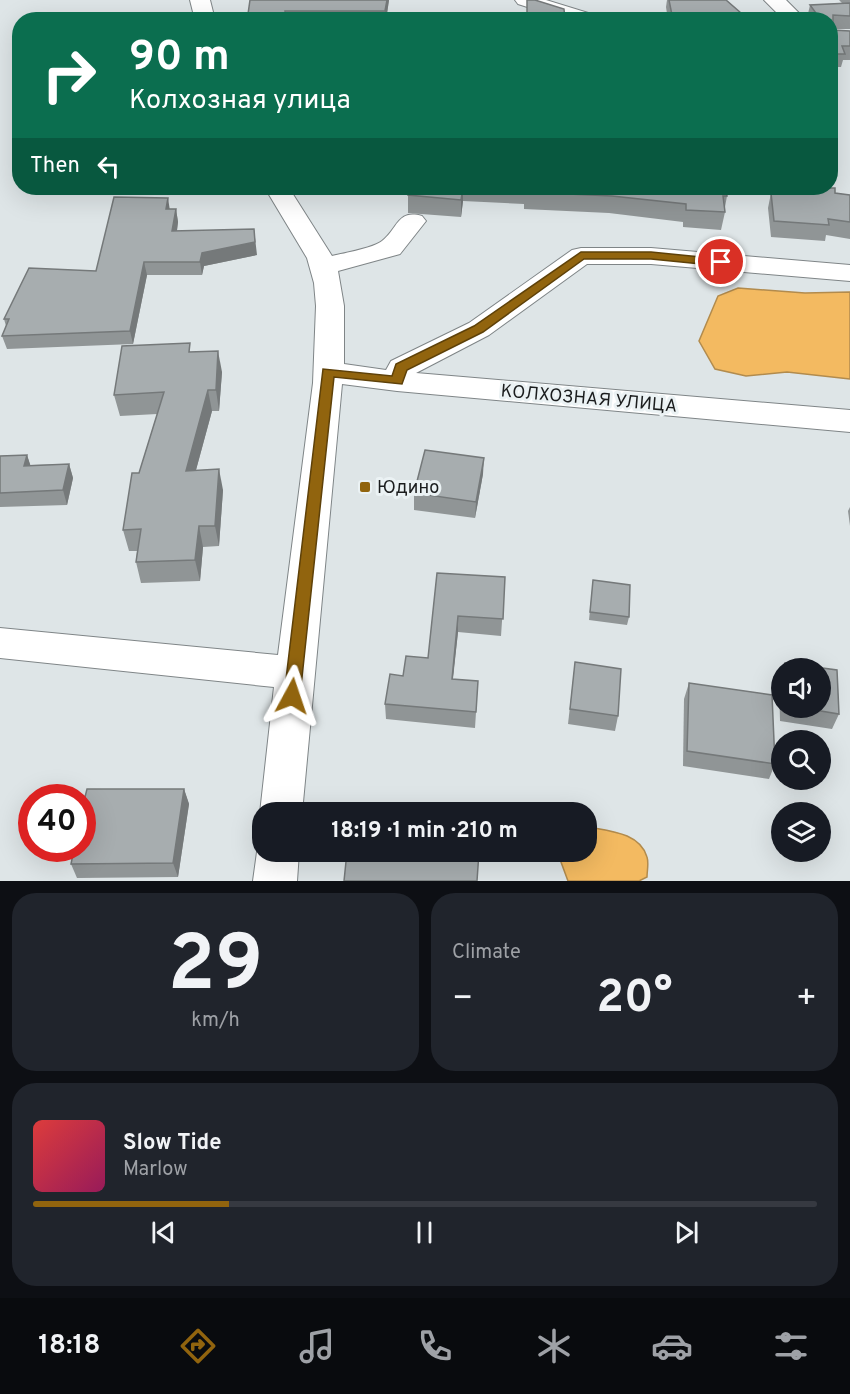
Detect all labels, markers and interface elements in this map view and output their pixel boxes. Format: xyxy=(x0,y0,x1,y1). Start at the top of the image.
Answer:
text: 90 m xyxy=(129,32,230,85)
icon: right xyxy=(30,36,108,114)
text: Колхозная улица xyxy=(129,84,351,118)
icon: left xyxy=(92,150,125,183)
text: Then xyxy=(30,153,80,180)
pin xyxy=(695,236,746,287)
icon: arrive xyxy=(704,245,737,278)
street label: КОЛХОЗНАЯ УЛИЦА xyxy=(500,380,678,419)
place label: Юдино xyxy=(377,477,439,500)
marker: Юдино xyxy=(358,480,372,494)
map controls xyxy=(771,658,831,862)
button: sound xyxy=(771,658,831,718)
position arrow xyxy=(260,664,324,728)
button: search xyxy=(771,730,831,790)
speed limit sign: 40 xyxy=(18,784,96,862)
button: layers xyxy=(771,802,831,862)
text: 18:19 · 1 min · 210 m xyxy=(331,818,518,845)
text: 29 xyxy=(168,919,263,1018)
text: Climate xyxy=(452,940,521,966)
text: 20° xyxy=(597,971,672,1028)
text: − xyxy=(452,979,473,1021)
text: + xyxy=(796,979,817,1021)
text: km/h xyxy=(191,1008,240,1034)
text: Slow Tide xyxy=(123,1130,222,1157)
text: Marlow xyxy=(123,1157,187,1183)
icon: previous xyxy=(147,1216,180,1249)
icon: pause xyxy=(408,1216,441,1249)
icon: next xyxy=(670,1216,703,1249)
icon: directions xyxy=(177,1325,219,1367)
icon: music xyxy=(296,1325,338,1367)
icon: phone xyxy=(414,1325,456,1367)
icon: climate xyxy=(533,1325,575,1367)
icon: car xyxy=(651,1325,693,1367)
icon: filters xyxy=(770,1325,812,1367)
text: 18:18 xyxy=(38,1329,100,1363)

